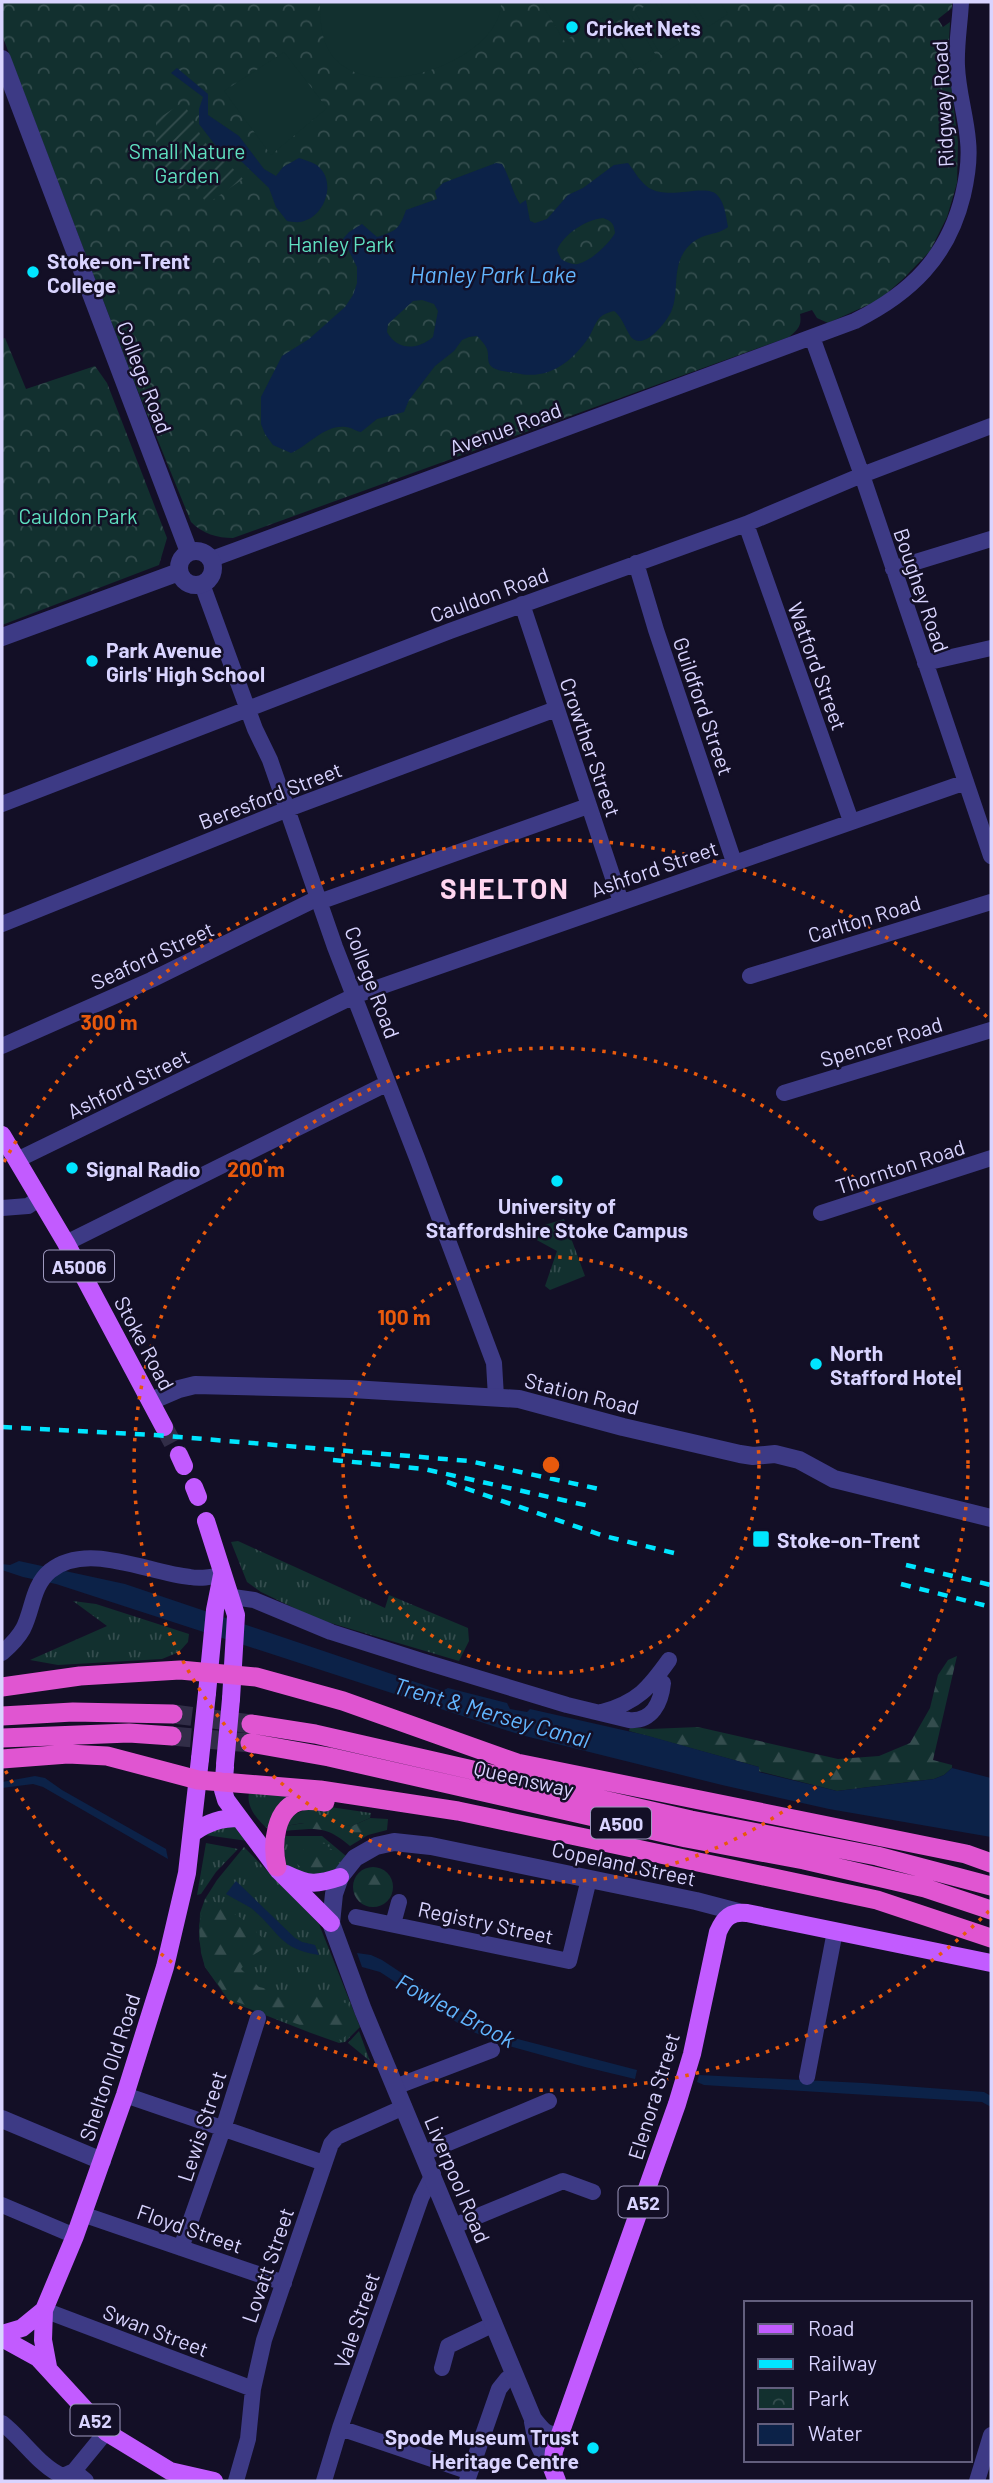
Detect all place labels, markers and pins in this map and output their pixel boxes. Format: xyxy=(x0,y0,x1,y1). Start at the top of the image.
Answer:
place label: Cricket Nets xyxy=(586,15,701,40)
marker: Cricket Nets xyxy=(564,19,580,35)
place label: Stoke-on-Trent College xyxy=(47,248,190,297)
marker: Stoke-on-Trent College xyxy=(25,264,41,280)
place label: Park Avenue Girls' High School xyxy=(106,637,265,686)
marker: Park Avenue Girls' High School xyxy=(84,653,100,669)
place label: Signal Radio xyxy=(86,1156,200,1181)
marker: Signal Radio xyxy=(64,1160,80,1176)
marker: University of Staffordshire Stoke Campus xyxy=(549,1173,565,1189)
place label: University of Staffordshire Stoke Campus xyxy=(426,1193,688,1242)
place label: North Stafford Hotel xyxy=(830,1340,962,1389)
marker: North Stafford Hotel xyxy=(808,1356,824,1372)
centre of rings xyxy=(539,1453,563,1477)
place label: Stoke-on-Trent xyxy=(777,1527,920,1552)
marker: Stoke-on-Trent xyxy=(751,1529,771,1549)
place label: Spode Museum Trust Heritage Centre xyxy=(385,2424,579,2473)
marker: Spode Museum Trust Heritage Centre xyxy=(585,2440,601,2456)

